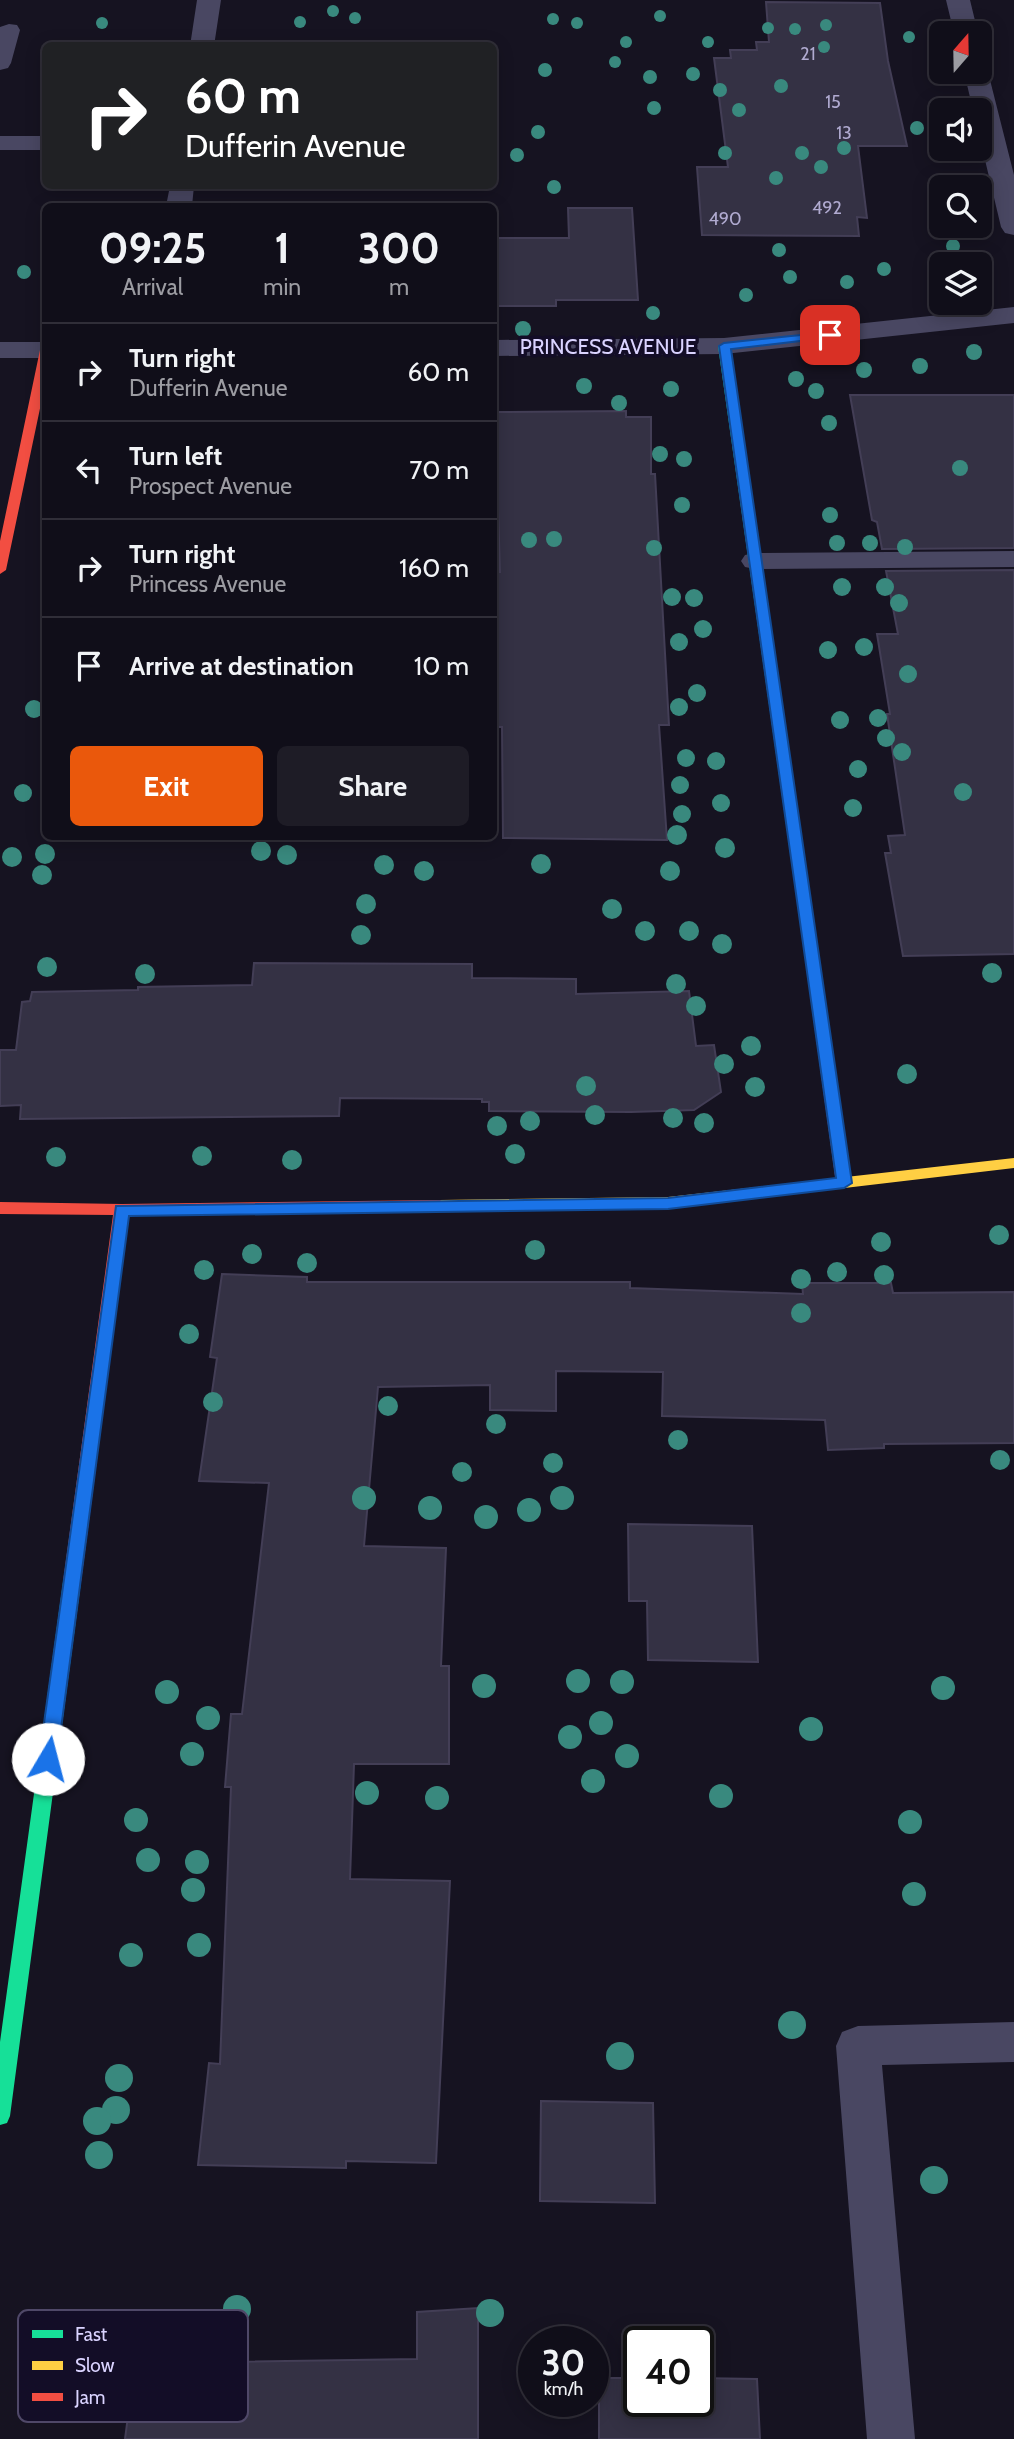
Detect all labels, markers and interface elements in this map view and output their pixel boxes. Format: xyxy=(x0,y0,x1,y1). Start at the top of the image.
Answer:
north arrow xyxy=(929,21,992,84)
map controls xyxy=(929,21,992,315)
house number: 21 xyxy=(800,43,816,65)
text: 60 m xyxy=(185,66,301,125)
icon: right xyxy=(70,70,161,161)
house number: 15 xyxy=(825,91,841,113)
button: sound xyxy=(929,98,992,161)
house number: 13 xyxy=(836,122,852,144)
text: Dufferin Avenue xyxy=(185,126,406,165)
button: search xyxy=(929,175,992,238)
house number: 492 xyxy=(812,197,842,219)
house number: 490 xyxy=(708,208,742,230)
text: 09:25 xyxy=(99,222,206,274)
text: 1 xyxy=(274,222,290,274)
text: 300 xyxy=(358,222,440,274)
button: layers xyxy=(929,252,992,315)
text: Arrival xyxy=(122,273,183,301)
text: min xyxy=(263,273,301,301)
text: m xyxy=(389,273,409,301)
pin xyxy=(800,305,860,365)
icon: arrive xyxy=(811,316,849,354)
street label: PRINCESS AVENUE xyxy=(520,334,696,359)
text: Turn right xyxy=(129,342,235,374)
icon: right xyxy=(70,353,108,391)
text: 60 m xyxy=(407,356,469,388)
text: Dufferin Avenue xyxy=(129,374,288,402)
text: Turn left xyxy=(129,440,222,472)
icon: left xyxy=(70,451,108,489)
text: 70 m xyxy=(409,454,469,486)
text: Prospect Avenue xyxy=(129,472,292,500)
text: Turn right xyxy=(129,538,235,570)
icon: right xyxy=(70,549,108,587)
text: 160 m xyxy=(399,552,469,584)
text: Princess Avenue xyxy=(129,570,286,598)
icon: arrive xyxy=(70,647,108,685)
text: Arrive at destination xyxy=(129,650,354,682)
text: 10 m xyxy=(414,650,469,682)
button: Exit xyxy=(70,746,263,826)
button: Share xyxy=(277,746,469,826)
position arrow xyxy=(11,1722,85,1796)
legend xyxy=(18,2310,248,2422)
text: Fast xyxy=(75,2323,108,2346)
speed limit sign: 40 xyxy=(623,2326,714,2417)
text: 30 xyxy=(542,2341,585,2384)
text: Slow xyxy=(75,2354,115,2377)
text: km/h xyxy=(544,2378,583,2400)
text: Jam xyxy=(74,2386,105,2409)

